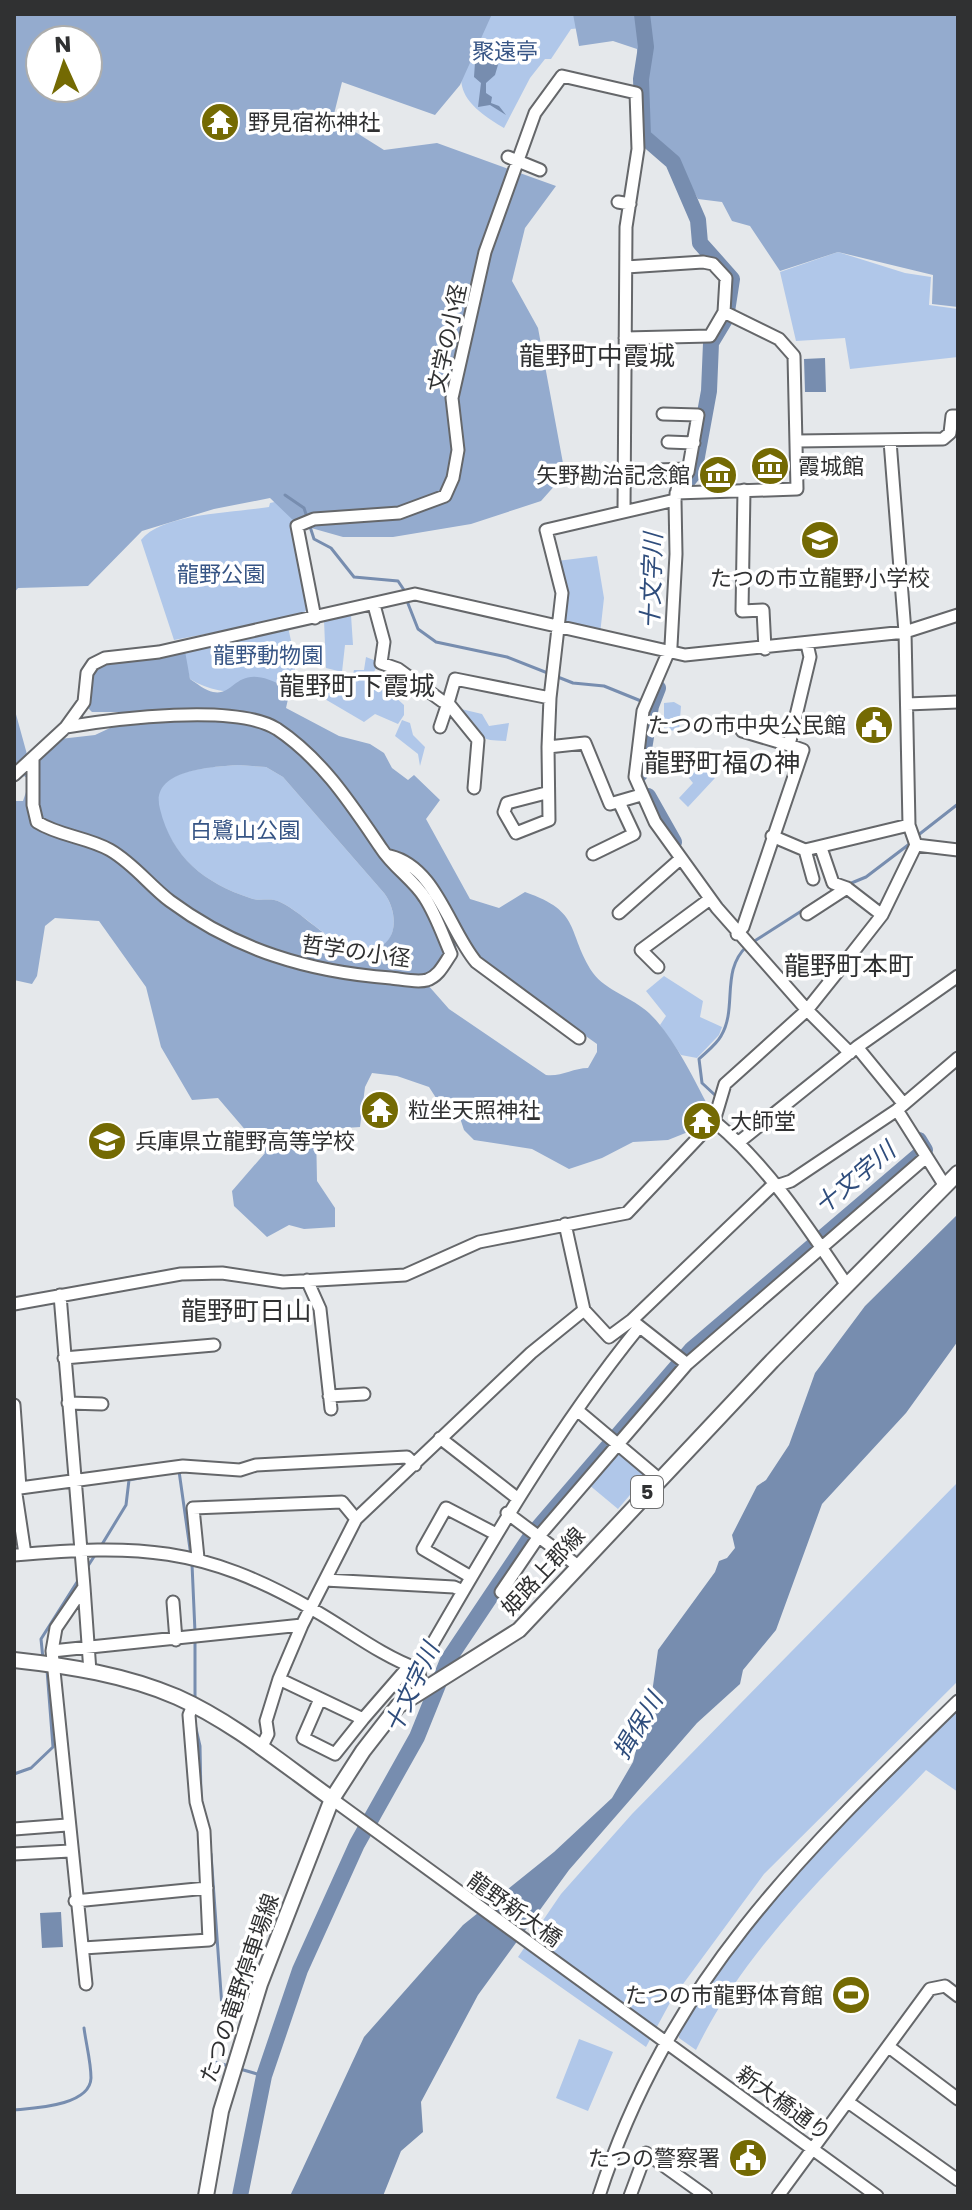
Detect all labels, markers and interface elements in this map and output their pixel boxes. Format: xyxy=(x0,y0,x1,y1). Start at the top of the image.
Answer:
north arrow xyxy=(24,24,104,104)
text: N xyxy=(54,29,72,60)
park label: 聚遠亭 xyxy=(472,36,538,67)
temple icon: 野見宿祢神社 xyxy=(199,101,241,143)
place label: 野見宿祢神社 xyxy=(248,107,380,138)
street label: 文学の小径 xyxy=(421,281,474,395)
district label: 龍野町中霞城 xyxy=(519,338,675,374)
museum icon: 霞城館 xyxy=(749,445,791,487)
place label: 霞城館 xyxy=(798,451,864,482)
museum icon: 矢野勘治記念館 xyxy=(697,454,739,496)
place label: 矢野勘治記念館 xyxy=(536,460,690,491)
school or university icon: たつの市立龍野小学校 xyxy=(799,519,841,561)
water label: 十文字川 xyxy=(633,529,670,630)
park label: 龍野公園 xyxy=(177,559,265,590)
place label: たつの市立龍野小学校 xyxy=(710,563,930,594)
park label: 龍野動物園 xyxy=(213,640,323,671)
district label: 龍野町下霞城 xyxy=(279,668,435,704)
public building icon: たつの市中央公民館 xyxy=(853,704,895,746)
place label: たつの市中央公民館 xyxy=(648,710,846,741)
district label: 龍野町福の神 xyxy=(644,745,800,781)
park label: 白鷺山公園 xyxy=(190,815,300,846)
street label: 哲学の小径 xyxy=(299,928,413,974)
district label: 龍野町本町 xyxy=(784,948,914,984)
temple icon: 粒坐天照神社 xyxy=(359,1089,401,1131)
place label: 粒坐天照神社 xyxy=(408,1095,540,1126)
temple icon: 大師堂 xyxy=(681,1100,723,1142)
place label: 大師堂 xyxy=(730,1106,796,1137)
school or university icon: 兵庫県立龍野高等学校 xyxy=(86,1120,128,1162)
place label: 兵庫県立龍野高等学校 xyxy=(135,1126,355,1157)
water label: 十文字川 xyxy=(807,1132,904,1221)
district label: 龍野町日山 xyxy=(181,1293,311,1329)
road number: 5 xyxy=(631,1476,663,1508)
street label: 姫路上郡線 xyxy=(495,1521,592,1622)
water label: 十文字川 xyxy=(376,1635,448,1738)
water label: 揖保川 xyxy=(605,1684,672,1765)
street label: 龍野新大橋 xyxy=(461,1865,568,1954)
street label: たつの竜野停車場線 xyxy=(193,1890,286,2087)
sports icon: たつの市龍野体育館 xyxy=(830,1974,872,2016)
place label: たつの市龍野体育館 xyxy=(625,1980,823,2011)
street label: 新大橋通り xyxy=(730,2059,837,2148)
public building icon: たつの警察署 xyxy=(727,2137,769,2179)
place label: たつの警察署 xyxy=(588,2143,720,2174)

